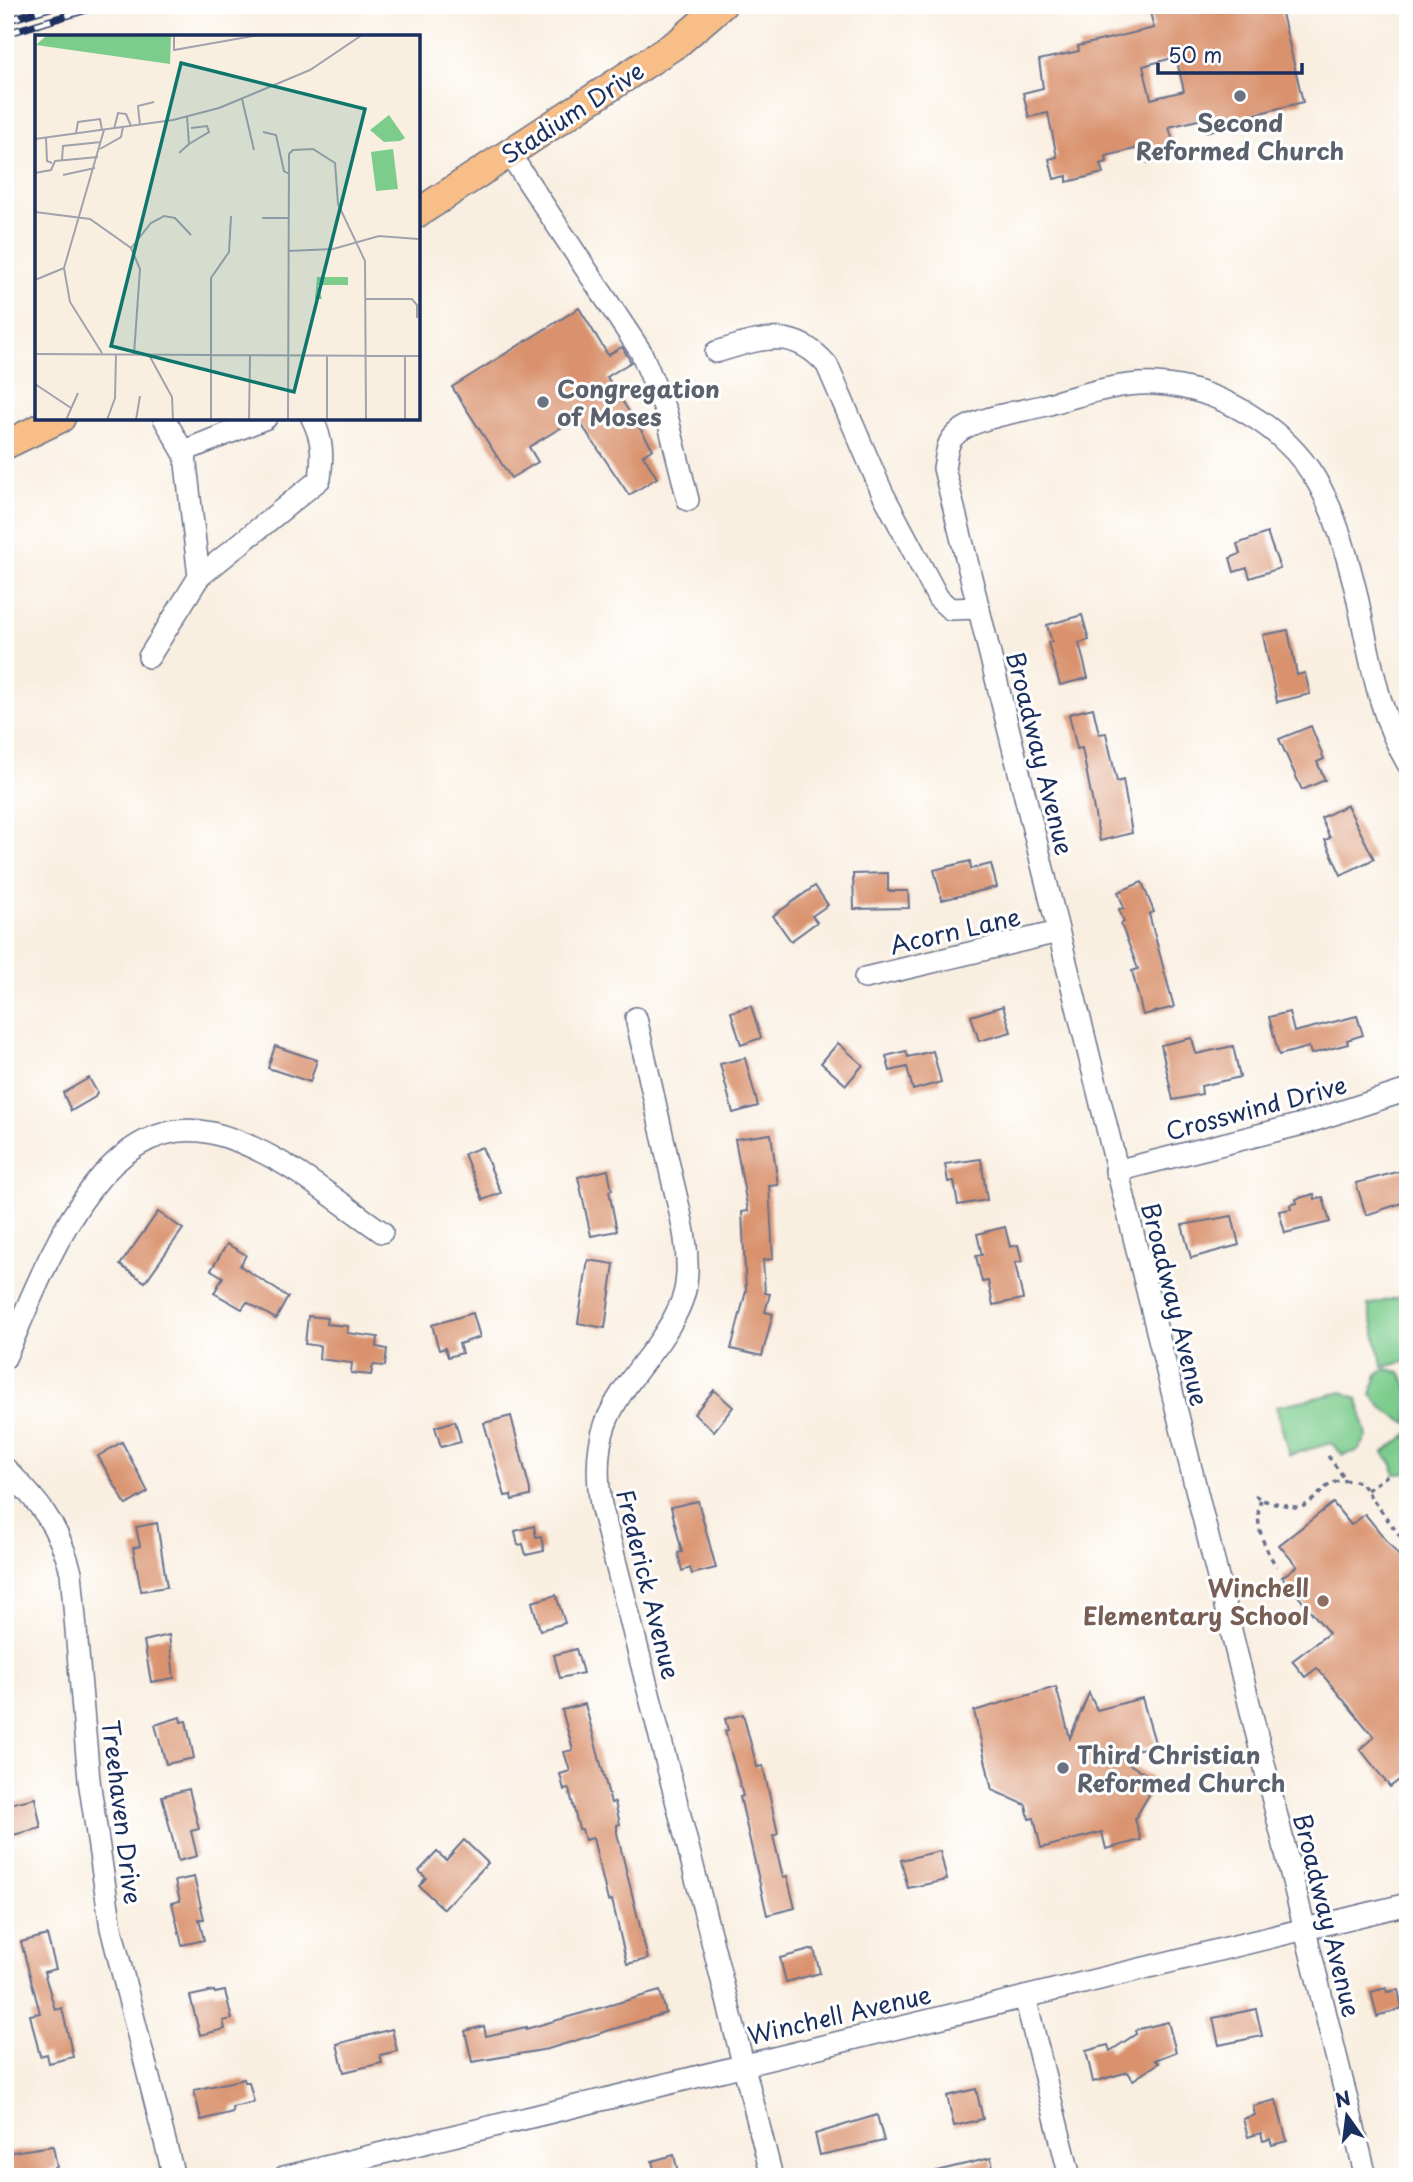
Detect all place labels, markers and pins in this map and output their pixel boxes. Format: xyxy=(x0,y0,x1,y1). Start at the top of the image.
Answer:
marker: Second Reformed Church xyxy=(1232,88,1248,104)
place label: Second Reformed Church xyxy=(1136,104,1344,168)
place label: Congregation of Moses xyxy=(557,370,720,434)
marker: Congregation of Moses xyxy=(535,394,551,410)
place label: Winchell Elementary School xyxy=(1083,1569,1309,1633)
marker: Winchell Elementary School xyxy=(1315,1593,1331,1609)
place label: Third Christian Reformed Church xyxy=(1077,1736,1286,1800)
marker: Third Christian Reformed Church xyxy=(1055,1760,1071,1776)

